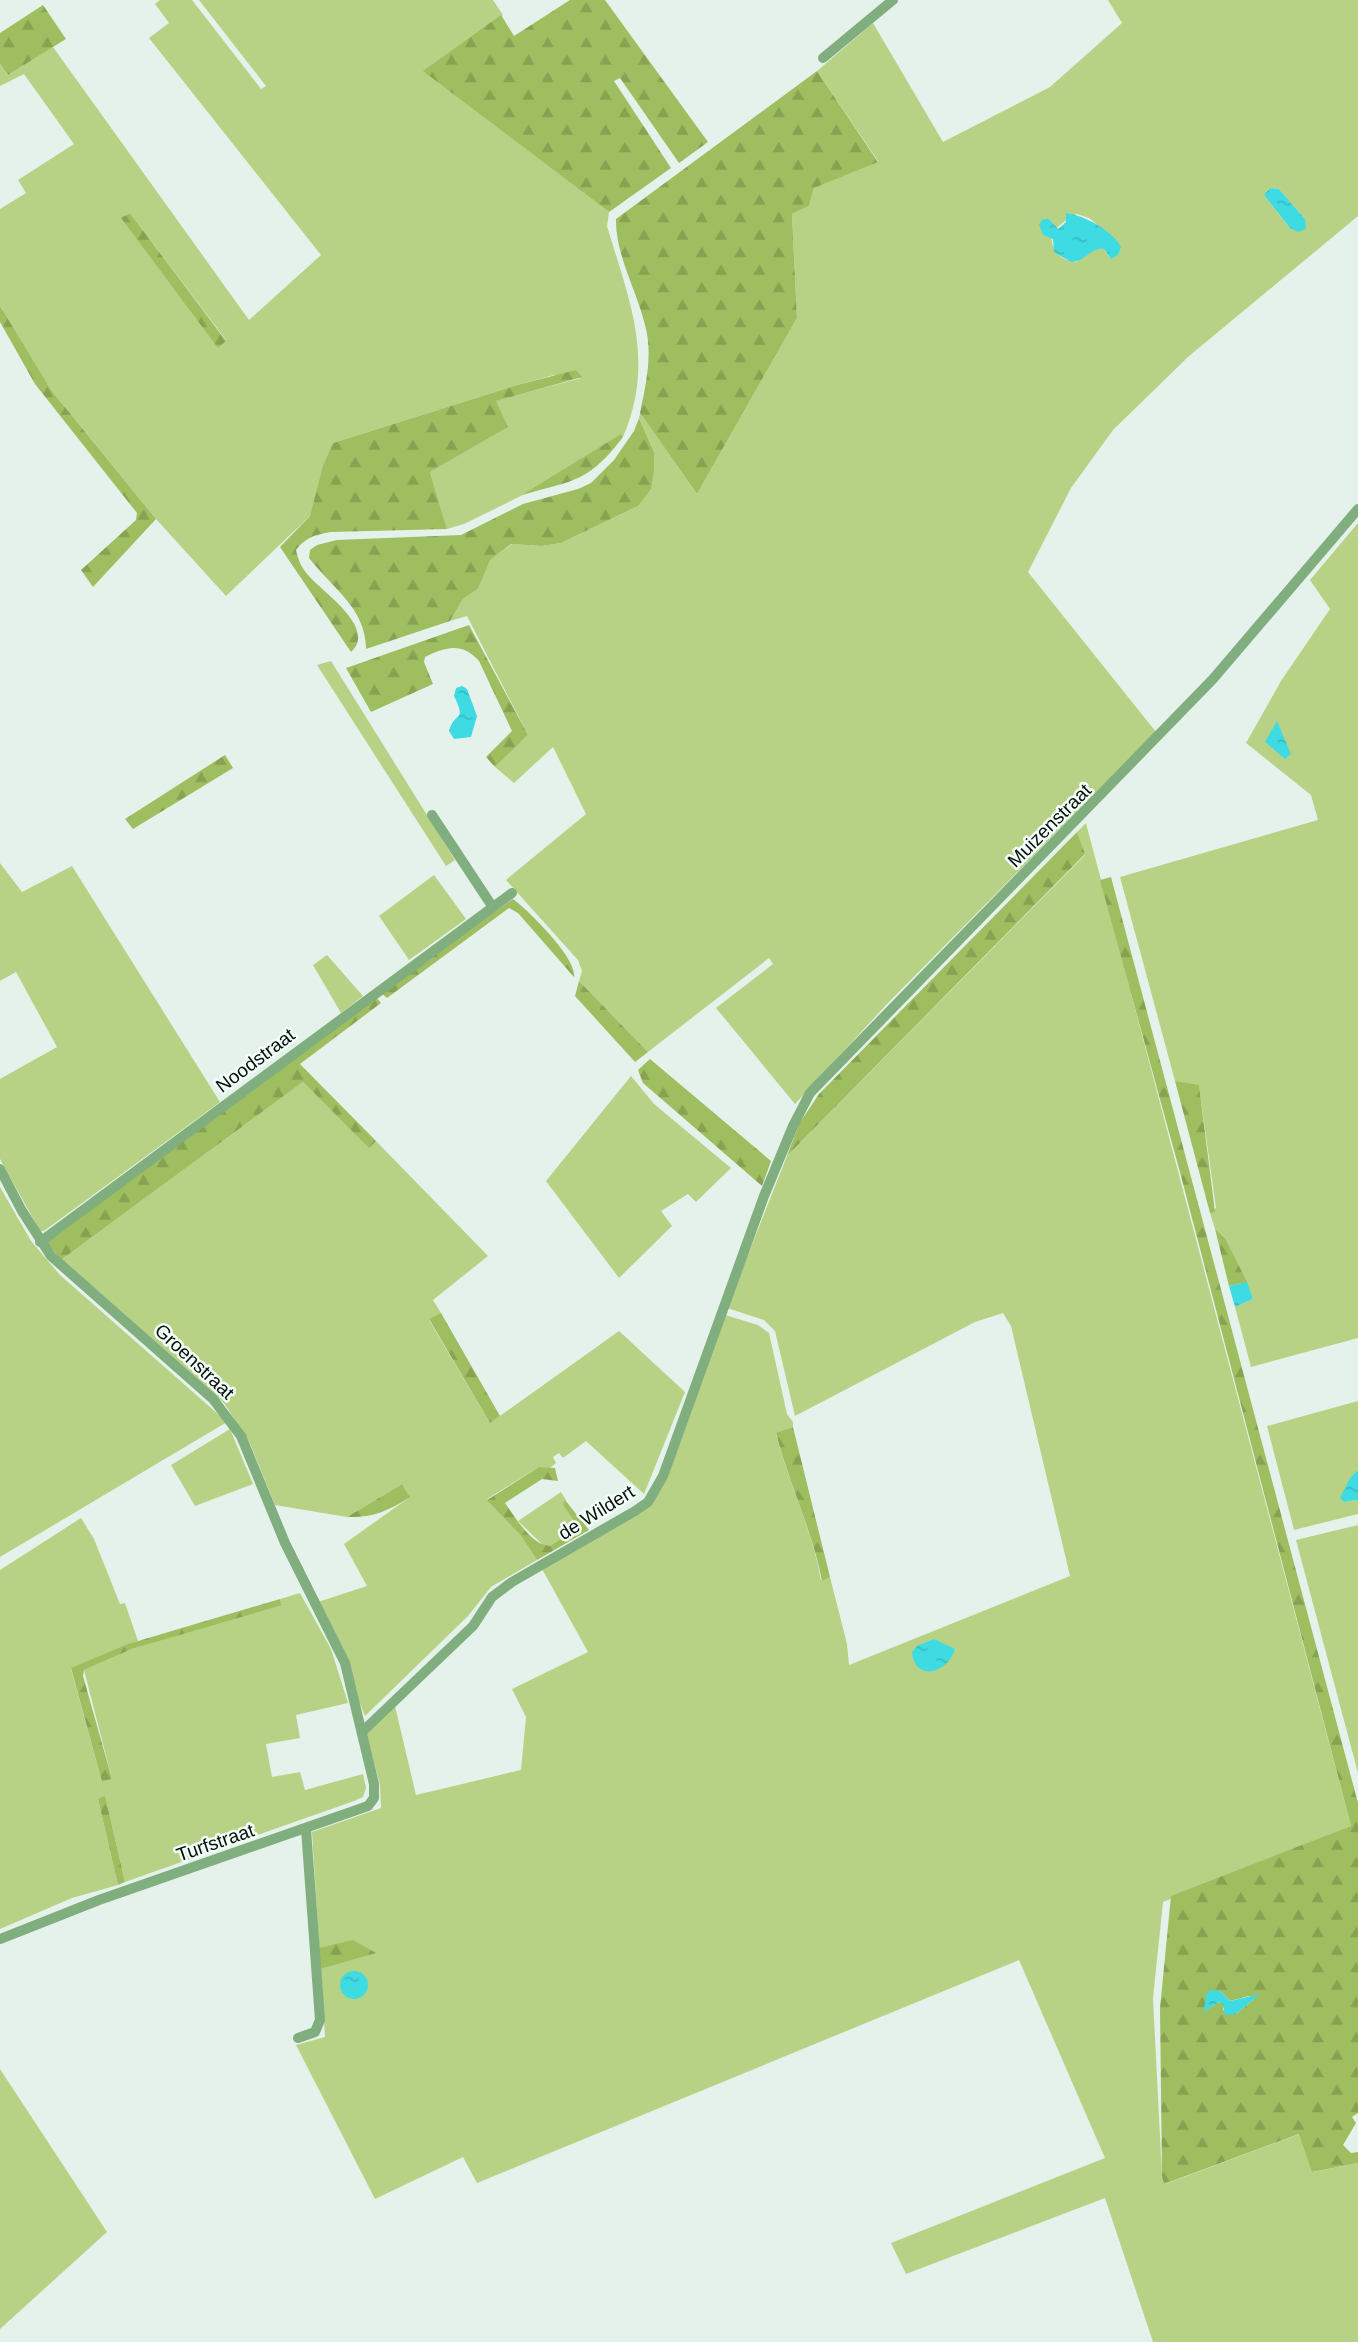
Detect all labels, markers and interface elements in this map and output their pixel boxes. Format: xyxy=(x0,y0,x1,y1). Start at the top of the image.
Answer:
street label: Muizenstraat xyxy=(1003,779,1096,871)
street label: Noodstraat xyxy=(212,1024,299,1097)
street label: Groenstraat xyxy=(151,1319,239,1404)
street label: de Wildert xyxy=(554,1480,639,1544)
street label: Turfstraat xyxy=(174,1819,257,1866)

